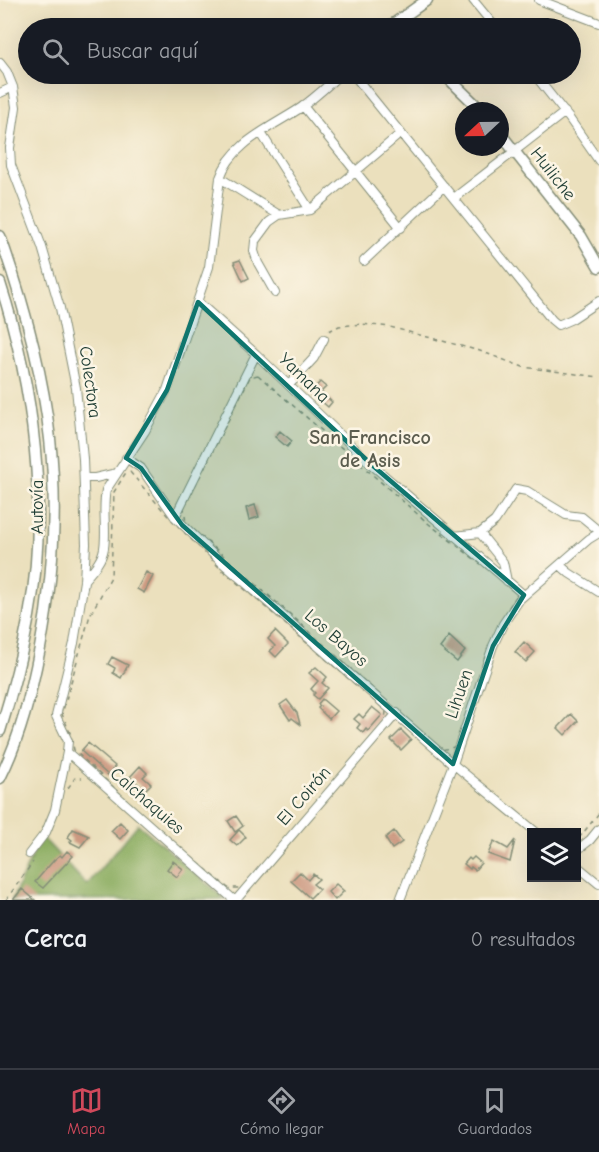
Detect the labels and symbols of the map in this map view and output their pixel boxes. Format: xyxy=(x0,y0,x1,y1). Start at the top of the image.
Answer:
north arrow xyxy=(455,102,509,156)
street label: Huiliche xyxy=(526,143,580,205)
street label: Colectora xyxy=(75,345,105,419)
street label: Yamana xyxy=(274,349,334,407)
district label: San Francisco de Asis xyxy=(309,426,431,472)
street label: Autovía xyxy=(27,480,48,534)
street label: Los Bayos xyxy=(300,605,372,671)
street label: Lihuen xyxy=(441,667,477,721)
street label: El Coirón xyxy=(273,762,335,830)
street label: Calchaquies xyxy=(106,763,188,839)

